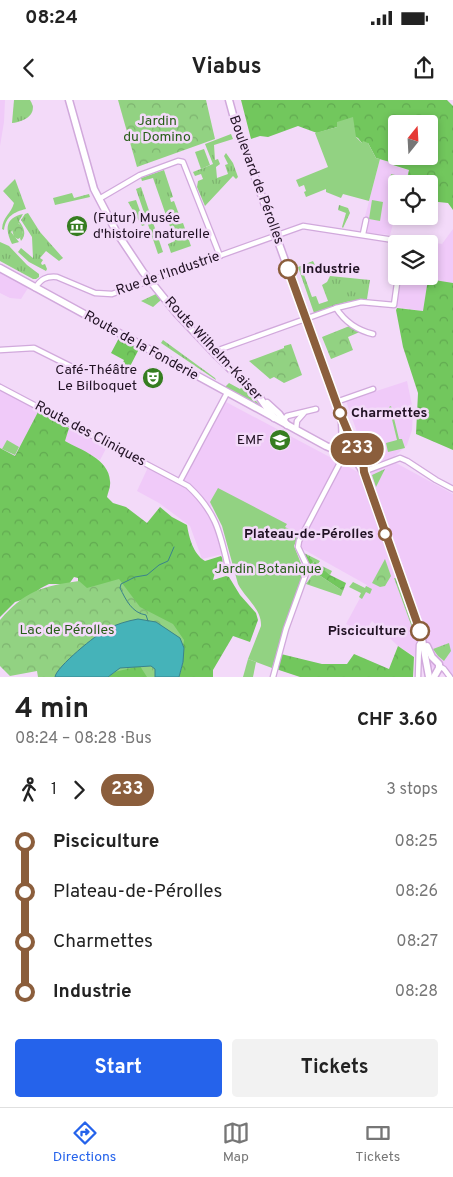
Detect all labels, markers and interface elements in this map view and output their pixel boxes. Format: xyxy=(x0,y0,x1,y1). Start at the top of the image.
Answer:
text: 08:24 xyxy=(25,6,78,30)
icon: back xyxy=(15,54,43,82)
text: Viabus xyxy=(191,54,262,81)
icon: share xyxy=(410,54,438,82)
park label: Jardin du Domino xyxy=(123,113,191,146)
street label: Boulevard de Pérolles xyxy=(225,113,287,247)
north arrow xyxy=(388,115,438,165)
map controls xyxy=(388,115,438,285)
button: locate xyxy=(388,175,438,225)
place label: (Futur) Musée d'histoire naturelle xyxy=(93,210,210,243)
museum icon: (Futur) Musée d'histoire naturelle xyxy=(65,214,89,238)
button: layers xyxy=(388,235,438,285)
street label: Rue de l'Industrie xyxy=(114,248,222,300)
marker: Industrie xyxy=(278,259,298,279)
place label: Industrie xyxy=(302,261,360,278)
street label: Route Wilhelm-Kaiser xyxy=(161,294,266,405)
street label: Route de la Fonderie xyxy=(81,307,201,385)
place label: Café-Théâtre Le Bilboquet xyxy=(55,362,137,395)
theatre icon: Café-Théâtre Le Bilboquet xyxy=(141,366,165,390)
street label: Route des Cliniques xyxy=(32,398,148,470)
place label: Charmettes xyxy=(351,405,428,422)
marker: Charmettes xyxy=(333,406,347,420)
school or university icon: EMF xyxy=(268,428,292,452)
place label: EMF xyxy=(237,432,264,449)
line badge: 233 xyxy=(328,433,386,465)
text: 233 xyxy=(341,437,373,460)
place label: Plateau-de-Pérolles xyxy=(244,526,374,543)
marker: Plateau-de-Pérolles xyxy=(378,527,392,541)
park label: Jardin Botanique xyxy=(214,561,322,578)
marker: Pisciculture xyxy=(410,621,430,641)
park label: Lac de Pérolles xyxy=(20,622,114,639)
place label: Pisciculture xyxy=(328,623,406,640)
text: 4 min xyxy=(15,692,89,728)
text: CHF 3.60 xyxy=(357,708,438,732)
text: 08:24 – 08:28 · Bus xyxy=(15,729,152,749)
icon: walk xyxy=(15,776,43,804)
icon: forward xyxy=(65,776,93,804)
text: 233 xyxy=(111,778,144,801)
text: 1 xyxy=(51,780,57,800)
text: 3 stops xyxy=(386,780,438,800)
text: Pisciculture xyxy=(53,830,159,854)
text: 08:25 xyxy=(395,832,438,852)
text: Plateau-de-Pérolles xyxy=(53,880,222,904)
text: 08:26 xyxy=(395,882,438,902)
text: Charmettes xyxy=(53,930,153,954)
text: 08:27 xyxy=(396,932,438,952)
text: Industrie xyxy=(53,980,132,1004)
text: 08:28 xyxy=(395,982,438,1002)
button: Start xyxy=(15,1039,222,1097)
button: Tickets xyxy=(232,1039,438,1097)
tab: Directions xyxy=(53,1119,116,1166)
tab: Map xyxy=(222,1119,250,1166)
tab: Tickets xyxy=(355,1119,400,1166)

